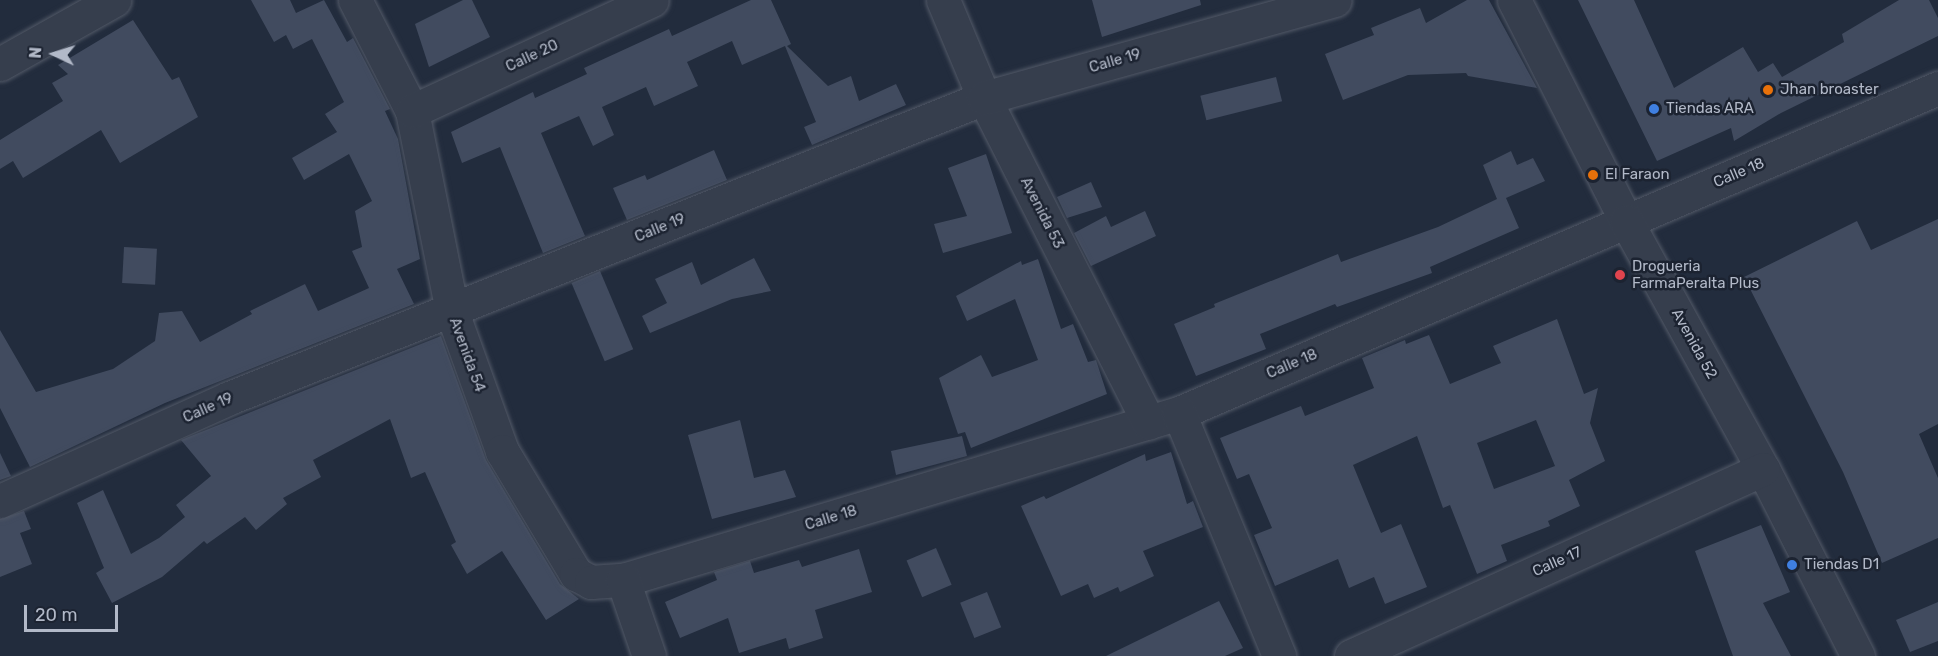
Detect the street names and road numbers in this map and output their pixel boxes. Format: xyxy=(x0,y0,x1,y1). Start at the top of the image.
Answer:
street label: Calle 20 xyxy=(503,36,561,76)
street label: Calle 19 xyxy=(1087,45,1143,77)
street label: Calle 18 xyxy=(1711,154,1767,192)
street label: Avenida 53 xyxy=(1016,174,1068,252)
street label: Calle 19 xyxy=(632,210,688,246)
street label: Avenida 52 xyxy=(1667,306,1721,382)
street label: Avenida 54 xyxy=(445,315,489,395)
street label: Calle 18 xyxy=(1264,345,1320,383)
street label: Calle 19 xyxy=(180,389,236,427)
street label: Calle 18 xyxy=(803,502,859,534)
street label: Calle 17 xyxy=(1530,543,1584,581)

